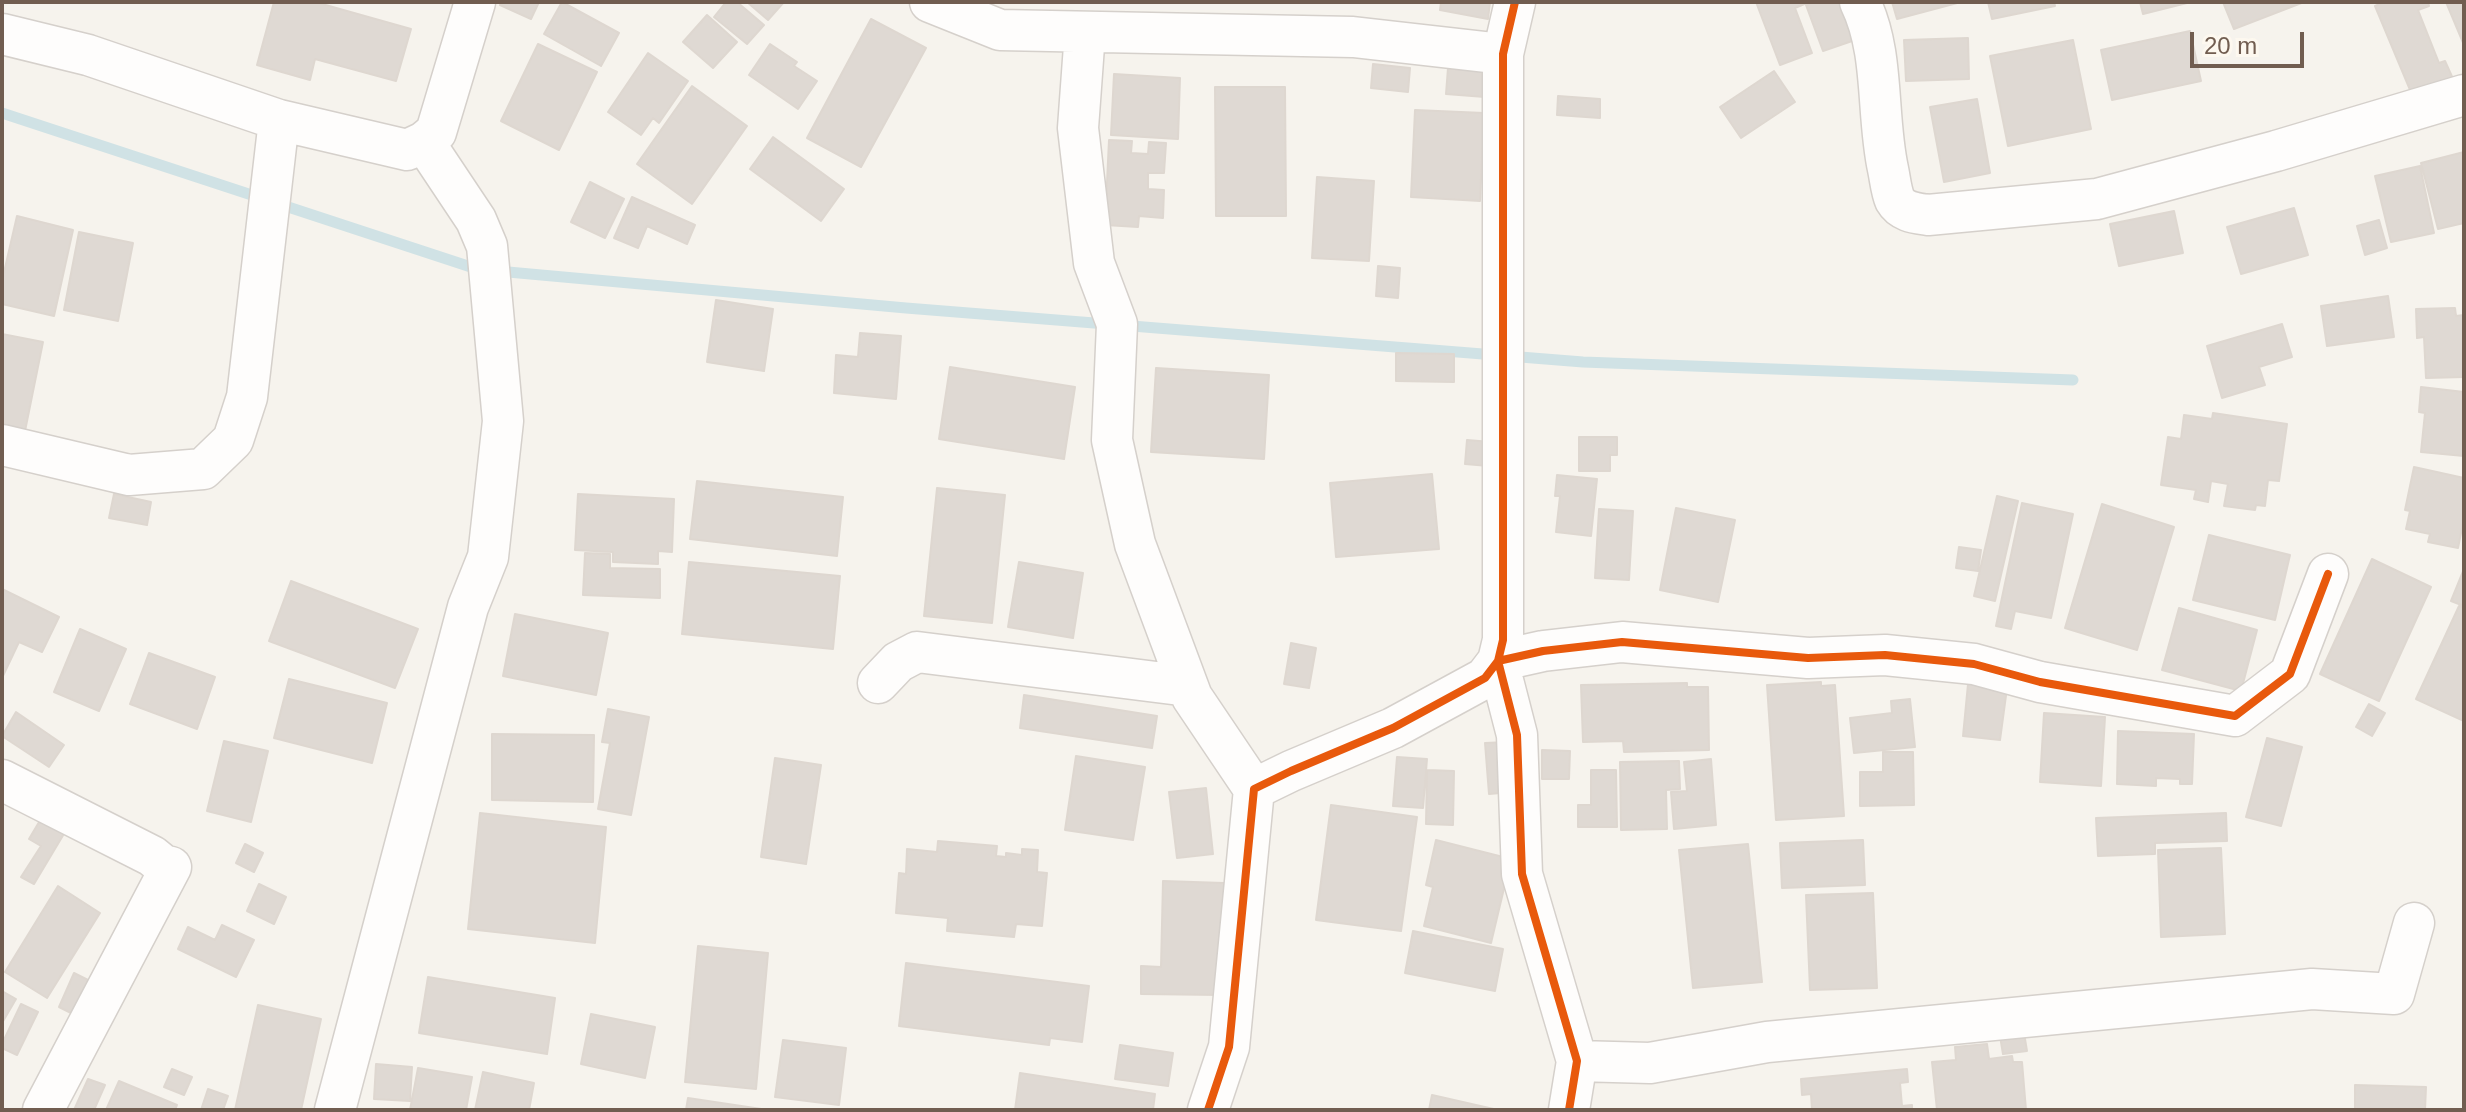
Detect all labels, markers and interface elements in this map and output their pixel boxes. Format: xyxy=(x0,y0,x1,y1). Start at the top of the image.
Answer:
scale bar xyxy=(2194,16,2308,66)
text: 20 m xyxy=(2204,32,2257,59)

